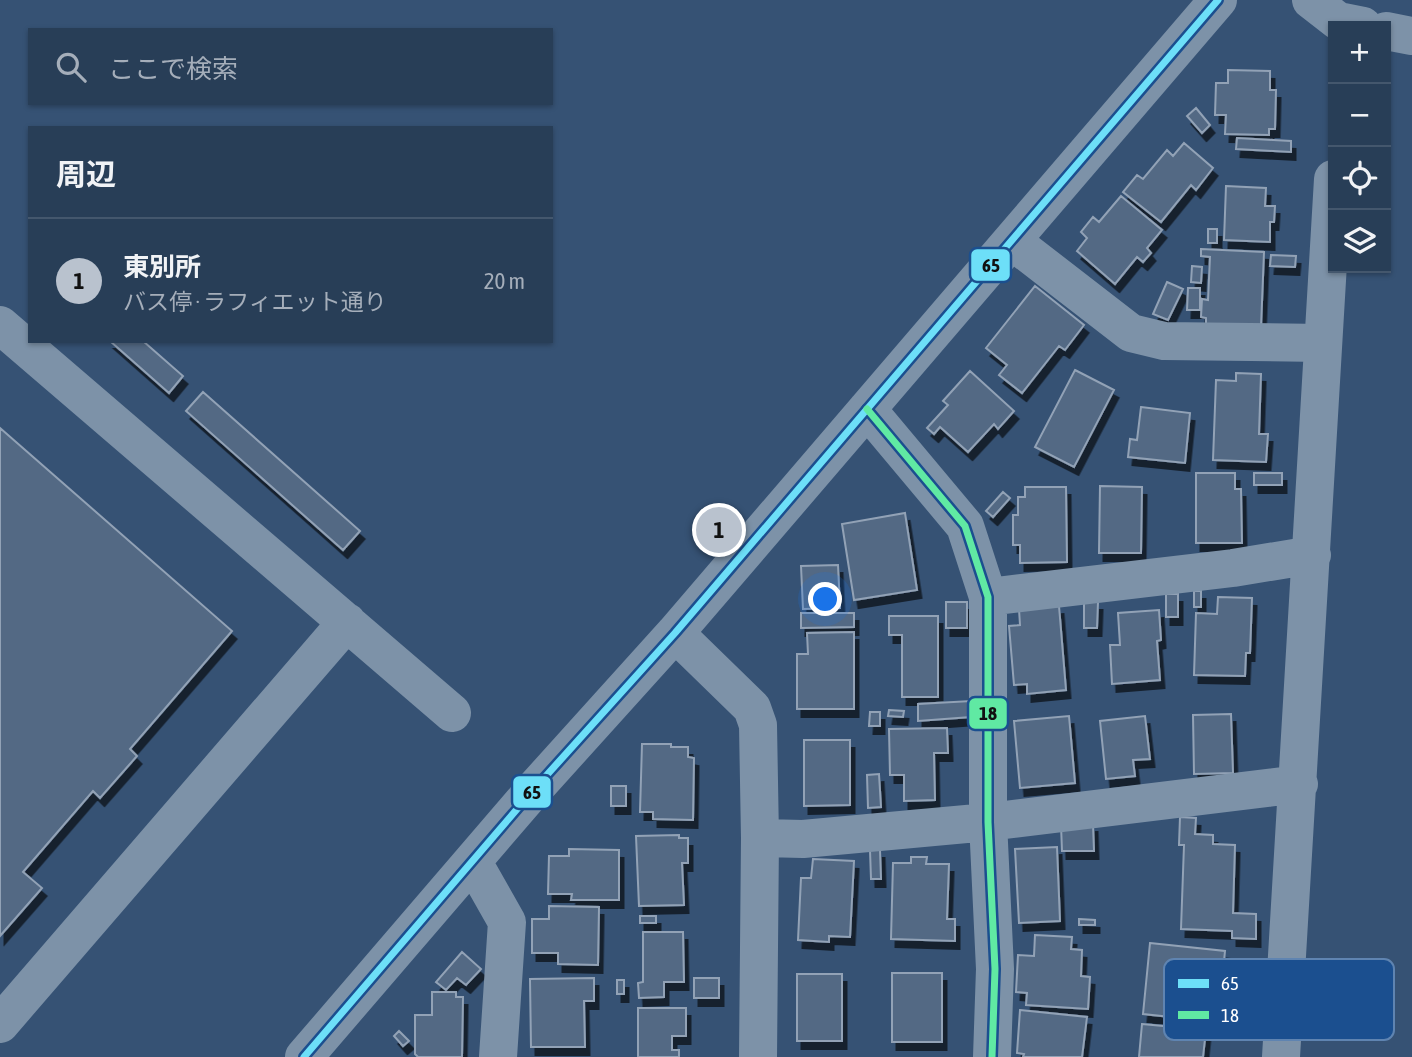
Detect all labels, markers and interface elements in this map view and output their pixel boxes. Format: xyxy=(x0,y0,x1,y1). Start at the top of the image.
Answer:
map controls xyxy=(1328,21,1391,273)
button: + xyxy=(1328,21,1391,84)
search box xyxy=(28,28,553,105)
icon: search xyxy=(52,48,90,86)
text: ここで検索 xyxy=(108,54,238,84)
button: − xyxy=(1328,84,1391,147)
button: locate xyxy=(1328,147,1391,210)
text: 周辺 xyxy=(56,157,116,191)
button: layers xyxy=(1328,210,1391,273)
line badge: 65 xyxy=(970,248,1011,282)
text: 東別所 xyxy=(123,252,201,282)
text: 65 xyxy=(982,254,1000,276)
text: 1 xyxy=(74,268,84,294)
text: 20 m xyxy=(484,268,525,294)
text: バス停 · ラフィエット通り xyxy=(123,289,387,315)
pin: 1 xyxy=(696,504,742,556)
your location xyxy=(808,582,842,616)
line badge: 18 xyxy=(968,697,1008,730)
text: 18 xyxy=(979,702,997,724)
line badge: 65 xyxy=(512,775,552,809)
text: 65 xyxy=(523,781,541,803)
legend xyxy=(1164,959,1394,1040)
text: 65 xyxy=(1221,972,1239,994)
text: 18 xyxy=(1221,1004,1239,1026)

